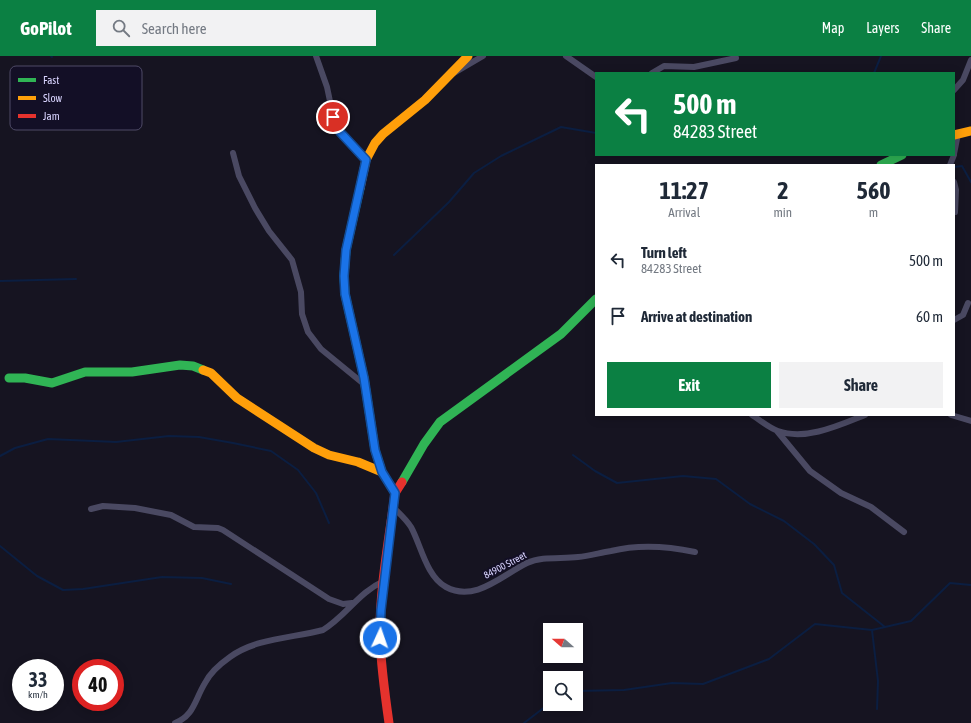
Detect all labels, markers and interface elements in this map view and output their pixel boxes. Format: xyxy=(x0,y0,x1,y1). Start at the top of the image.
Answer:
search box xyxy=(96,10,376,46)
text: GoPilot xyxy=(20,17,72,39)
icon: search xyxy=(110,17,132,39)
text: Search here xyxy=(142,20,206,37)
text: Map xyxy=(822,20,844,36)
text: Layers xyxy=(866,20,899,36)
text: Share xyxy=(921,20,951,36)
legend xyxy=(10,66,142,130)
text: Fast xyxy=(43,74,59,86)
icon: left xyxy=(607,88,659,140)
text: 500 m xyxy=(673,88,736,120)
text: Slow xyxy=(43,92,62,104)
pin xyxy=(316,100,350,134)
icon: arrive xyxy=(322,106,344,128)
text: Jam xyxy=(43,110,60,122)
text: 84283 Street xyxy=(673,121,757,142)
text: 11:27 xyxy=(660,177,709,204)
text: 2 xyxy=(777,177,788,204)
text: 560 xyxy=(857,177,890,204)
text: Arrival xyxy=(668,205,700,220)
text: min xyxy=(773,205,792,220)
text: m xyxy=(869,205,878,220)
text: Turn left xyxy=(641,244,687,261)
icon: left xyxy=(607,249,629,271)
text: 500 m xyxy=(909,252,943,269)
text: 84283 Street xyxy=(641,261,702,276)
icon: arrive xyxy=(607,305,629,327)
text: Arrive at destination xyxy=(641,308,752,325)
text: 60 m xyxy=(916,308,943,325)
button: Exit xyxy=(607,362,771,408)
button: Share xyxy=(779,362,943,408)
street label: 84900 Street xyxy=(482,549,528,581)
position arrow xyxy=(359,617,401,659)
north arrow xyxy=(543,623,583,663)
map controls xyxy=(543,623,583,711)
speed limit sign: 40 xyxy=(72,659,124,711)
text: 33 xyxy=(29,668,47,691)
button: search xyxy=(543,671,583,711)
text: km/h xyxy=(28,689,48,700)

